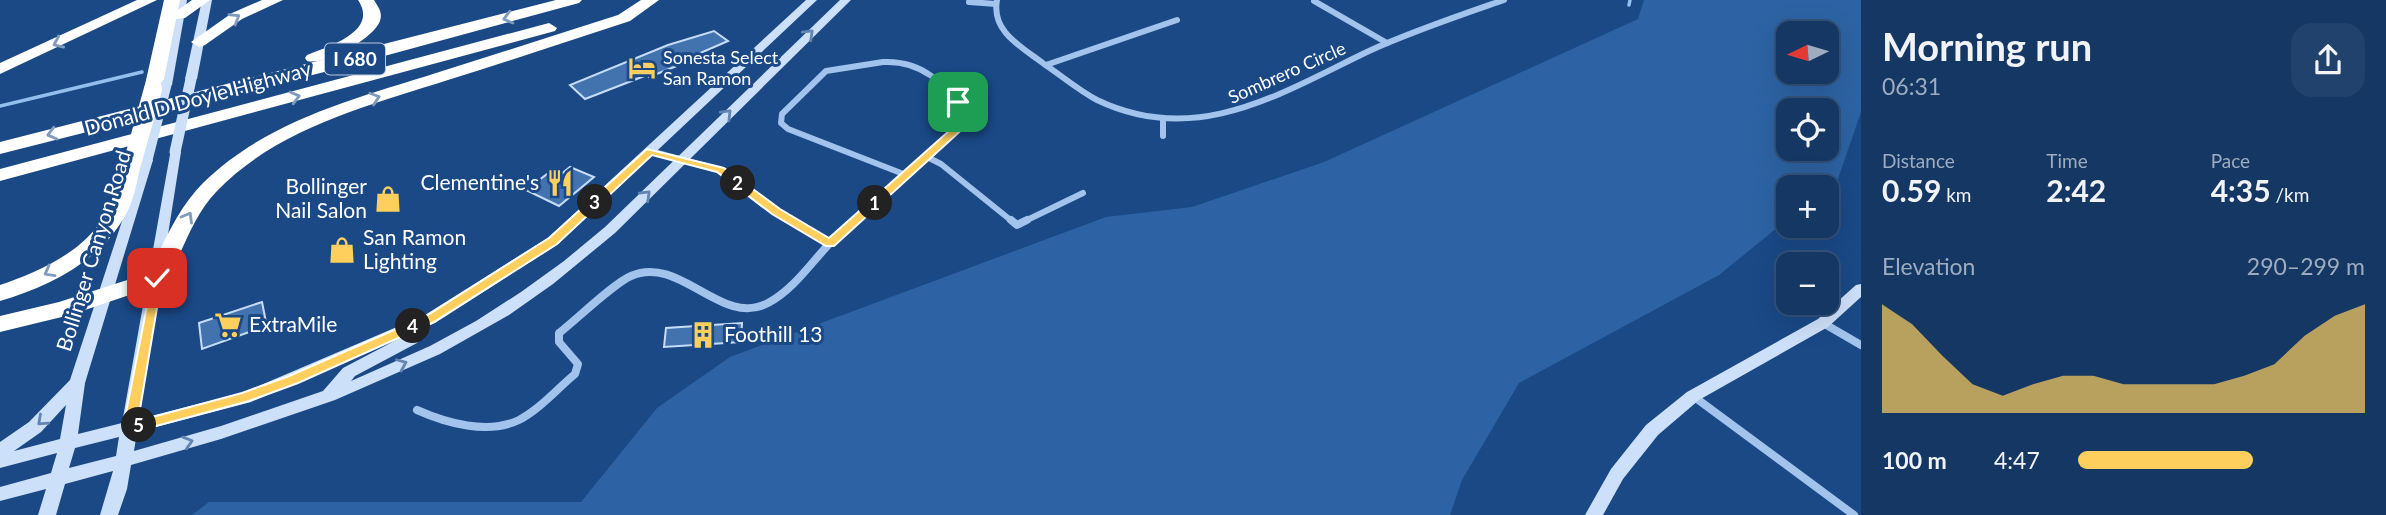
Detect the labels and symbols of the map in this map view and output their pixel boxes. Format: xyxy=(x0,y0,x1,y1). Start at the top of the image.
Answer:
one-way arrow xyxy=(502,9,514,24)
one-way arrow xyxy=(228,13,241,26)
north arrow xyxy=(1776,21,1839,84)
one-way arrow xyxy=(801,29,814,42)
one-way arrow xyxy=(53,35,65,49)
street label: Sombrero Circle xyxy=(1224,36,1349,108)
road number: I 680 xyxy=(325,44,385,74)
place label: Sonesta Select San Ramon xyxy=(663,46,779,89)
hotel icon: Sonesta Select San Ramon xyxy=(627,53,657,83)
street label: Donald D Doyle Highway xyxy=(81,55,314,140)
pin xyxy=(928,72,988,132)
one-way arrow xyxy=(289,91,301,105)
one-way arrow xyxy=(369,92,381,107)
one-way arrow xyxy=(719,110,732,123)
one-way arrow xyxy=(46,126,58,140)
street label: Bollinger Canyon Road xyxy=(50,147,135,354)
pin: 2 xyxy=(720,166,756,200)
restaurant icon: Clementine's xyxy=(545,168,575,198)
place label: Clementine's xyxy=(420,169,539,194)
place label: Bollinger Nail Salon xyxy=(275,173,367,222)
shop icon: Bollinger Nail Salon xyxy=(373,184,403,214)
pin: 3 xyxy=(578,184,612,220)
pin: 1 xyxy=(858,186,892,220)
one-way arrow xyxy=(637,191,650,204)
one-way arrow xyxy=(180,212,193,224)
place label: San Ramon Lighting xyxy=(363,224,466,273)
shop icon: San Ramon Lighting xyxy=(327,235,357,265)
pin xyxy=(127,248,187,308)
one-way arrow xyxy=(44,264,57,277)
pin: 4 xyxy=(396,308,430,344)
supermarket icon: ExtraMile xyxy=(213,310,243,340)
place label: ExtraMile xyxy=(249,311,337,336)
building icon: Foothill 13 xyxy=(688,320,718,350)
place label: Foothill 13 xyxy=(724,321,823,346)
one-way arrow xyxy=(394,358,407,372)
pin: 5 xyxy=(122,408,156,442)
one-way arrow xyxy=(37,412,50,425)
one-way arrow xyxy=(182,436,194,451)

